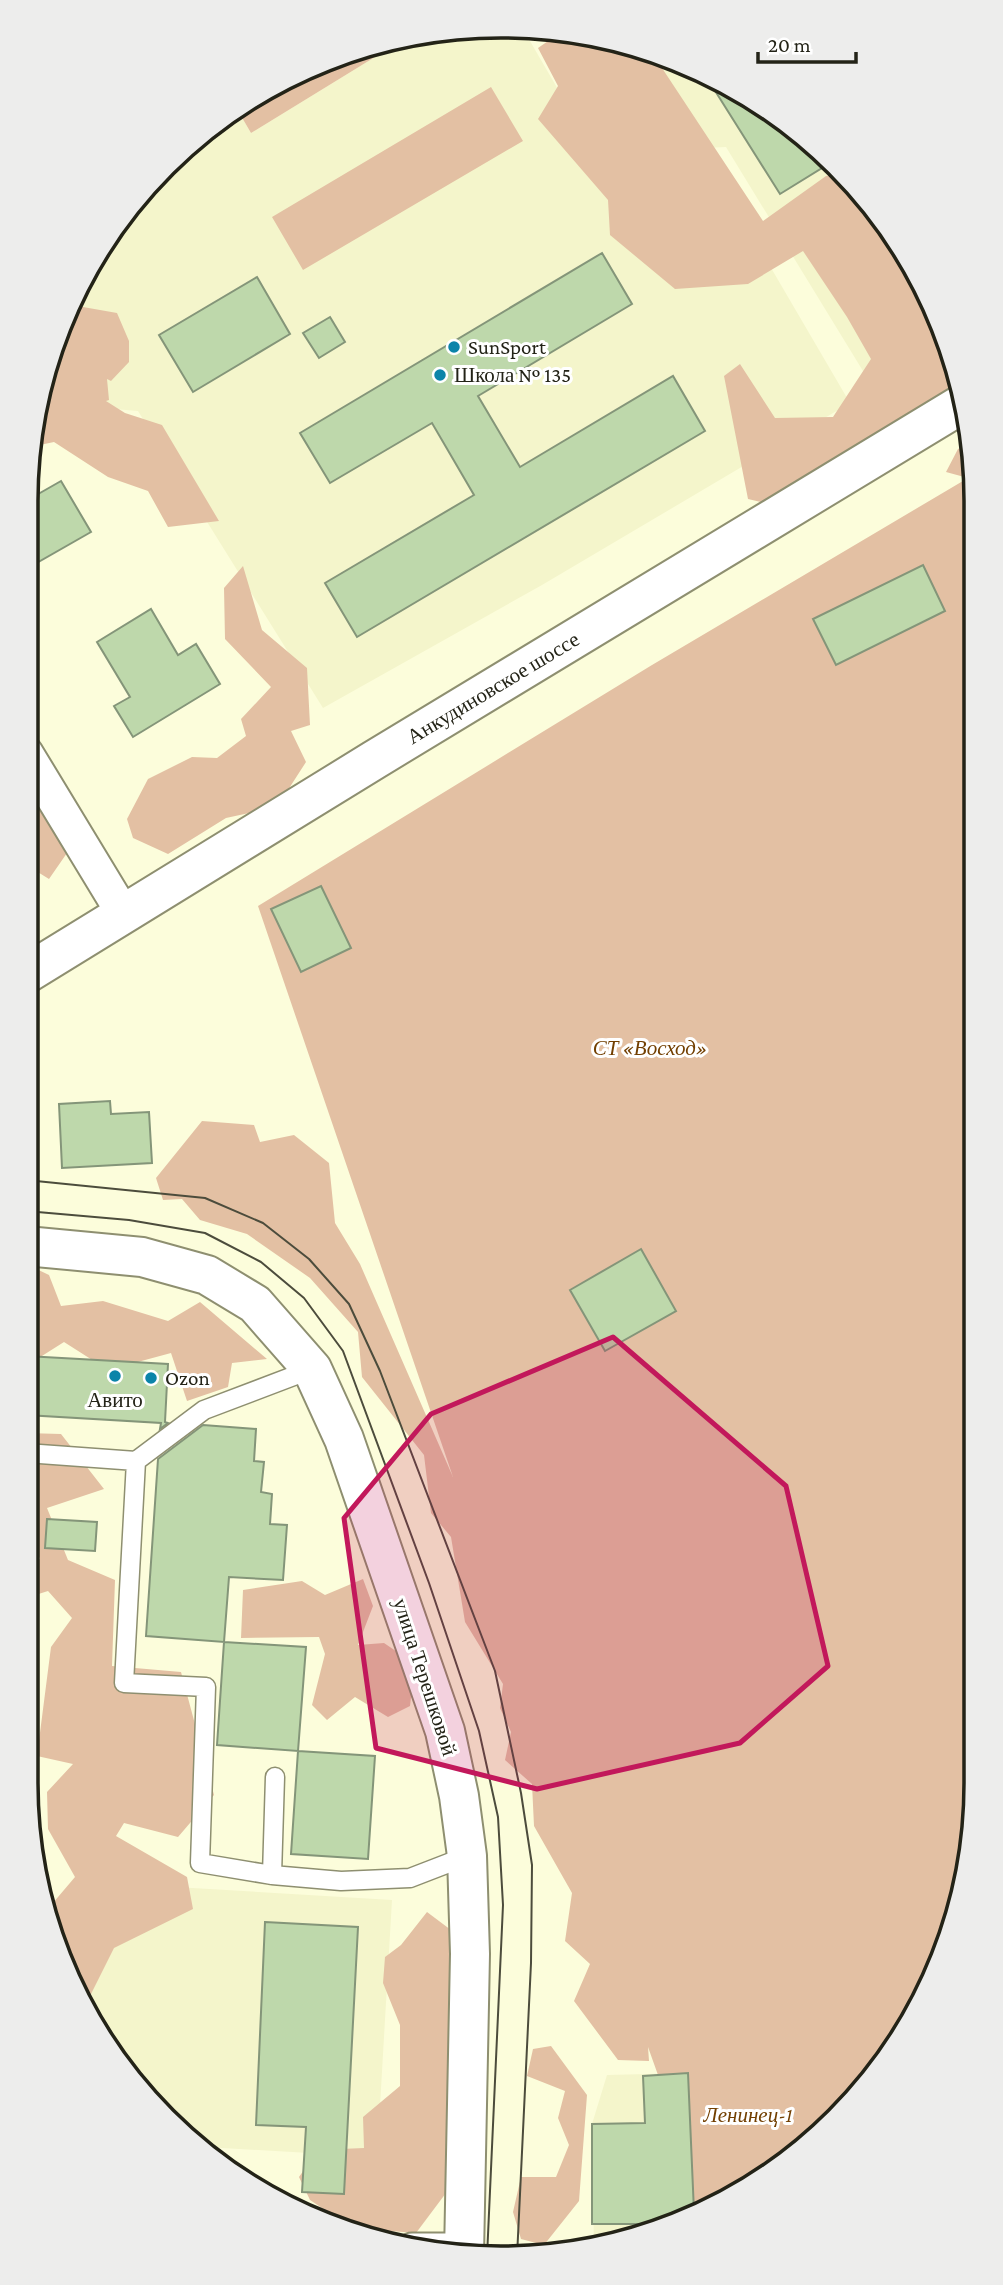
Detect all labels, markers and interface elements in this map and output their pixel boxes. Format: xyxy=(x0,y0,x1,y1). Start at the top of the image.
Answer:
scale bar xyxy=(758,21,856,65)
text: 20 m xyxy=(768,33,811,57)
place label: SunSport xyxy=(468,335,547,359)
marker: SunSport xyxy=(446,339,462,355)
place label: Школа № 135 xyxy=(454,363,571,387)
marker: Школа № 135 xyxy=(432,367,448,383)
street label: Анкудиновское шоссе xyxy=(402,627,584,749)
park label: СТ «Восход» xyxy=(593,1036,707,1060)
place label: Ozon xyxy=(165,1366,210,1390)
marker: Авито xyxy=(107,1368,123,1384)
marker: Ozon xyxy=(143,1370,159,1386)
place label: Авито xyxy=(87,1388,143,1412)
street label: улица Терешковой xyxy=(388,1595,462,1759)
park label: Ленинец-1 xyxy=(702,2103,793,2127)

